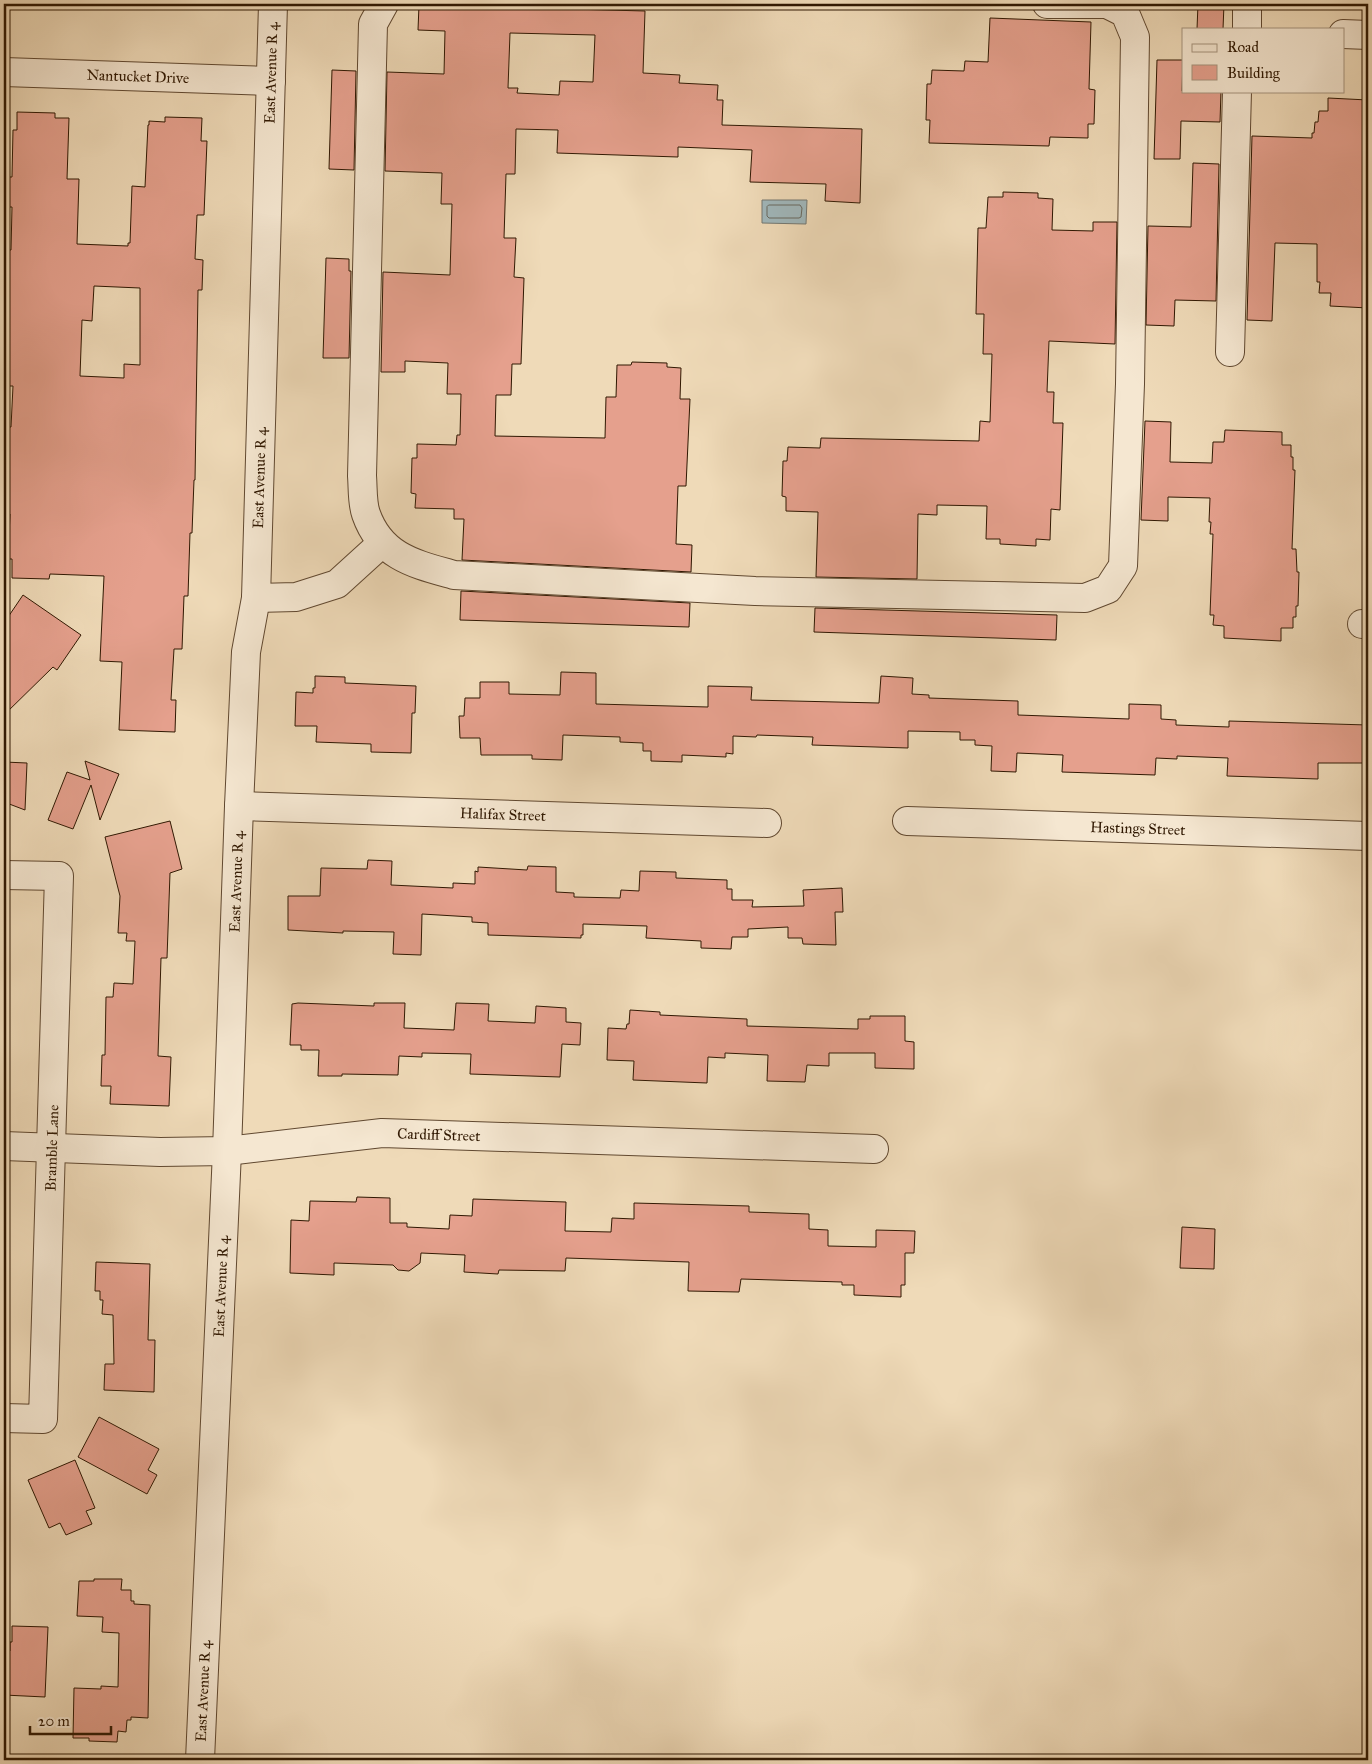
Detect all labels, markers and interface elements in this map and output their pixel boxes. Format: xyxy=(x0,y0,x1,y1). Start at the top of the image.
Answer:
street label: East Avenue R 4 xyxy=(261,21,281,124)
legend xyxy=(1182,28,1344,92)
text: Road xyxy=(1227,38,1259,56)
text: Building xyxy=(1227,64,1281,82)
street label: Nantucket Drive xyxy=(86,66,190,87)
street label: East Avenue R 4 xyxy=(249,426,270,529)
street label: Halifax Street xyxy=(460,804,547,825)
street label: Hastings Street xyxy=(1090,818,1187,839)
street label: East Avenue R 4 xyxy=(226,830,247,933)
street label: Bramble Lane xyxy=(41,1104,63,1192)
street label: Cardiff Street xyxy=(397,1124,481,1145)
street label: East Avenue R 4 xyxy=(210,1235,232,1338)
street label: East Avenue R 4 xyxy=(192,1639,214,1742)
scale bar xyxy=(30,1704,111,1736)
text: 20 m xyxy=(38,1712,70,1730)

